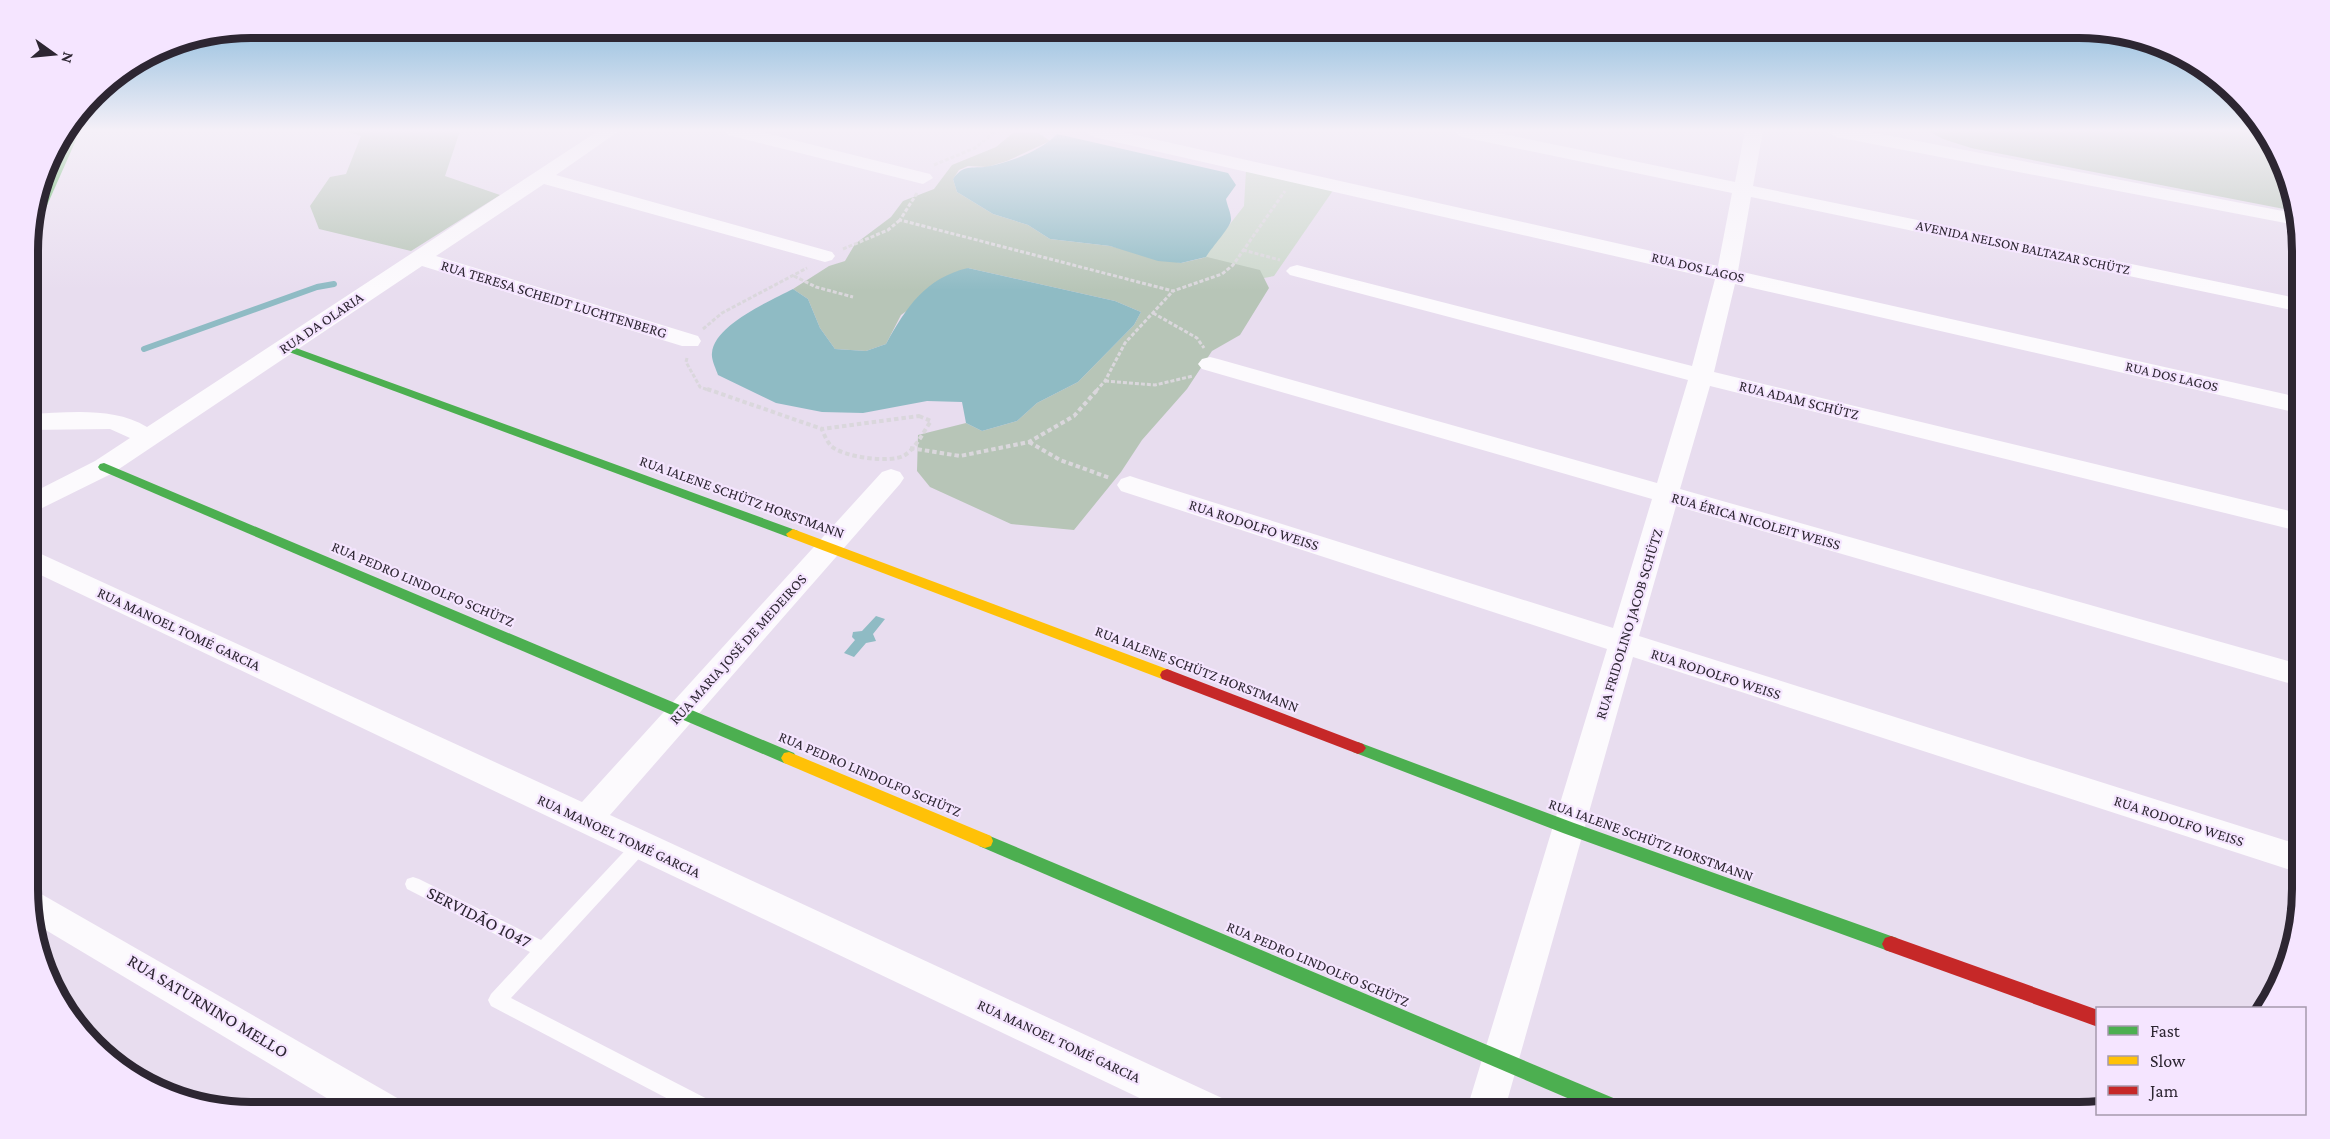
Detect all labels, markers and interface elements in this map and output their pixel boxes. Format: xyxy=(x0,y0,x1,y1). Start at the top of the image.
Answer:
north arrow xyxy=(24,24,84,84)
text: N xyxy=(58,50,78,65)
street label: AVENIDA NELSON BALTAZAR SCHÜTZ xyxy=(1915,216,2131,278)
street label: RUA DOS LAGOS xyxy=(1650,249,1746,286)
street label: RUA TERESA SCHEIDT LUCHTENBERG xyxy=(439,257,669,341)
street label: RUA DA OLARIA xyxy=(276,289,366,357)
street label: RUA DOS LAGOS xyxy=(2124,358,2220,395)
street label: RUA ADAM SCHÜTZ xyxy=(1738,377,1861,423)
street label: RUA IALENE SCHÜTZ HORSTMANN xyxy=(638,452,847,542)
street label: RUA ÉRICA NICOLEIT WEISS xyxy=(1670,489,1842,553)
street label: RUA RODOLFO WEISS xyxy=(1187,496,1321,554)
street label: RUA FRIDOLINO JACOB SCHÜTZ xyxy=(1592,527,1667,721)
street label: RUA PEDRO LINDOLFO SCHÜTZ xyxy=(329,538,517,630)
street label: RUA MARIA JOSÉ DE MEDEIROS xyxy=(666,571,810,728)
street label: RUA MANOEL TOMÉ GARCIA xyxy=(95,584,263,674)
street label: RUA IALENE SCHÜTZ HORSTMANN xyxy=(1093,623,1301,715)
street label: RUA RODOLFO WEISS xyxy=(1649,645,1783,703)
street label: RUA PEDRO LINDOLFO SCHÜTZ xyxy=(776,728,964,820)
street label: RUA MANOEL TOMÉ GARCIA xyxy=(535,791,703,881)
street label: RUA RODOLFO WEISS xyxy=(2112,792,2246,850)
street label: RUA IALENE SCHÜTZ HORSTMANN xyxy=(1547,795,1756,885)
street label: SERVIDÃO 1047 xyxy=(424,882,534,952)
street label: RUA PEDRO LINDOLFO SCHÜTZ xyxy=(1224,918,1412,1010)
street label: RUA SATURNINO MELLO xyxy=(124,950,292,1062)
street label: RUA MANOEL TOMÉ GARCIA xyxy=(975,996,1143,1086)
legend xyxy=(2096,1007,2306,1115)
text: Fast xyxy=(2150,1021,2181,1041)
text: Slow xyxy=(2150,1051,2186,1071)
text: Jam xyxy=(2148,1081,2179,1101)

